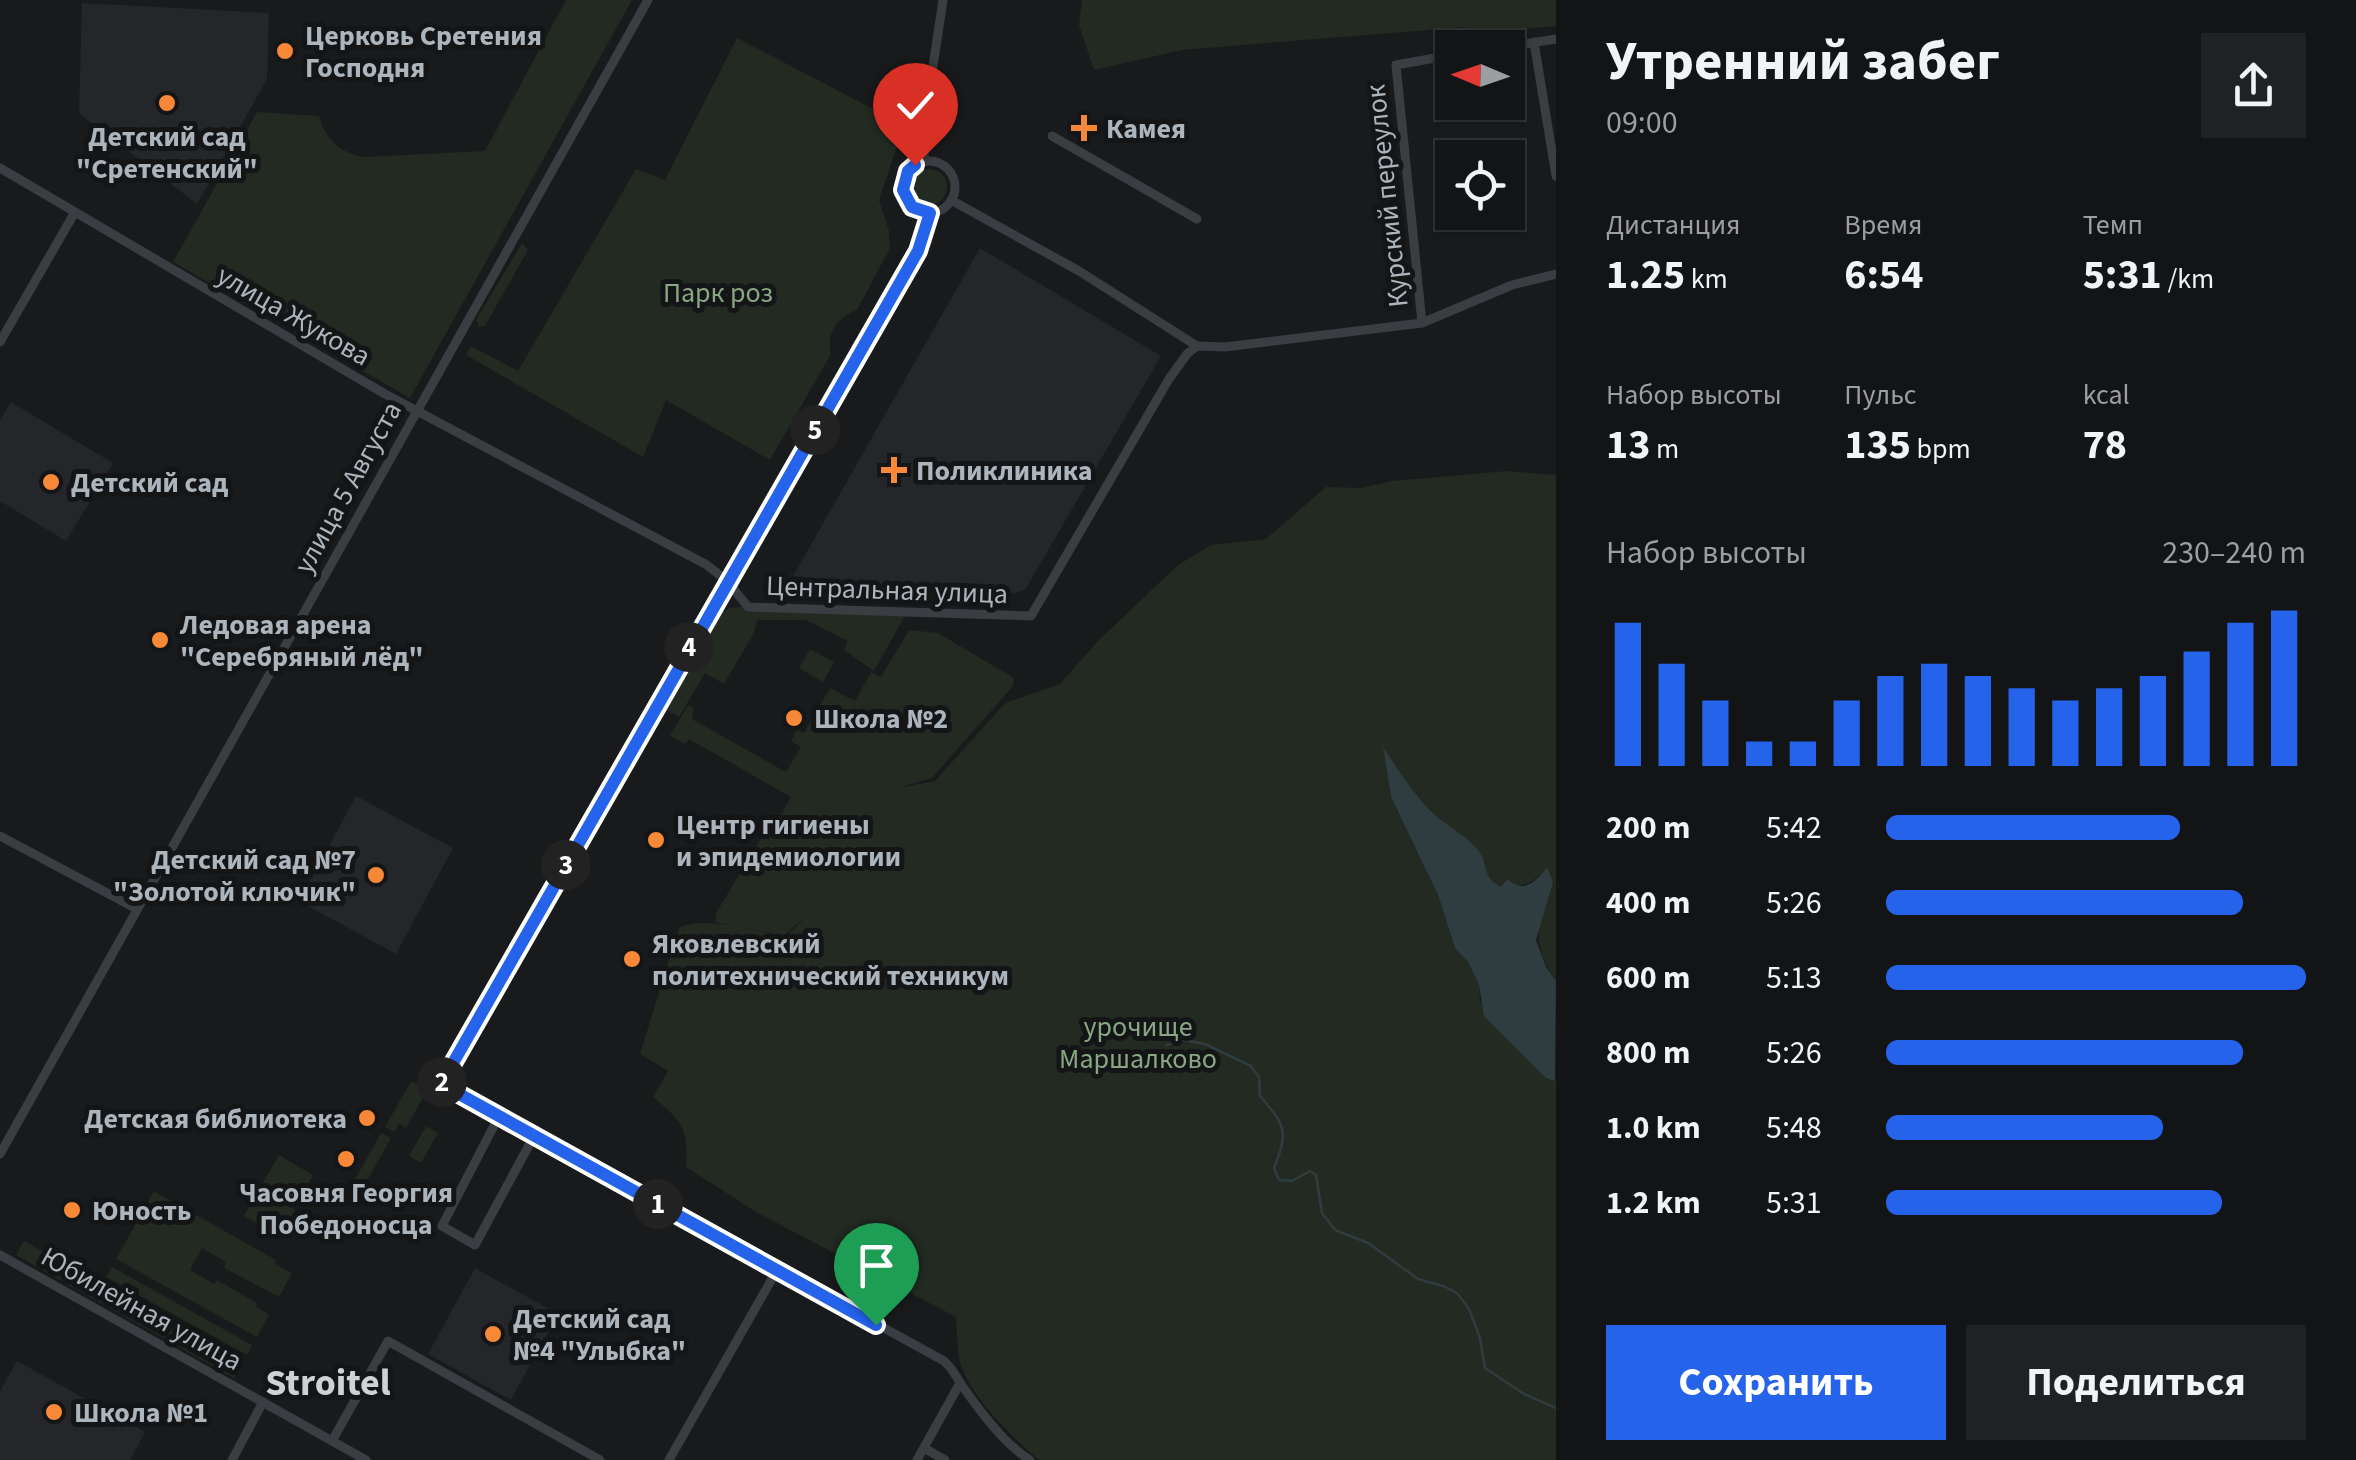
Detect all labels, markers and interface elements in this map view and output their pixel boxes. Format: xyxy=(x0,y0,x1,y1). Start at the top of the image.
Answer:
place label: Церковь Сретения Господня xyxy=(305,16,542,88)
text: Утренний забег xyxy=(1606,23,2000,101)
north arrow xyxy=(1435,30,1525,120)
map controls xyxy=(1435,30,1525,230)
button: share xyxy=(2201,33,2306,138)
marker: Церковь Сретения Господня xyxy=(274,40,296,62)
pin xyxy=(873,63,958,166)
icon: check xyxy=(888,78,943,133)
street label: Курский переулок xyxy=(1355,82,1419,309)
marker: Детский сад "Сретенский" xyxy=(156,92,178,114)
text: 09:00 xyxy=(1606,100,1678,146)
place label: Камея xyxy=(1106,109,1186,149)
marker: Камея xyxy=(1071,115,1097,141)
place label: Детский сад "Сретенский" xyxy=(76,117,258,189)
button: locate xyxy=(1435,140,1525,230)
text: Дистанция xyxy=(1606,205,1740,245)
text: Время xyxy=(1844,205,1922,245)
text: Темп xyxy=(2083,205,2143,245)
text: 1.25 xyxy=(1606,245,1685,305)
text: 6:54 xyxy=(1844,245,1923,305)
text: 5:31 xyxy=(2083,245,2162,305)
street label: улица Жукова xyxy=(209,256,378,376)
text: km xyxy=(1685,259,1728,299)
text: /km xyxy=(2162,259,2214,299)
park label: Парк роз xyxy=(663,273,773,313)
text: Набор высоты xyxy=(1606,375,1782,415)
text: Пульс xyxy=(1844,375,1917,415)
text: kcal xyxy=(2083,375,2130,415)
street label: улица 5 Августа xyxy=(284,394,412,581)
pin: 5 xyxy=(790,405,840,455)
text: 5 xyxy=(808,410,822,450)
text: 13 xyxy=(1606,415,1650,475)
text: 135 xyxy=(1844,415,1911,475)
text: 78 xyxy=(2083,415,2127,475)
text: m xyxy=(1650,429,1679,469)
text: bpm xyxy=(1911,429,1971,469)
place label: Поликлиника xyxy=(916,451,1093,491)
marker: Поликлиника xyxy=(881,457,907,483)
place label: Детский сад xyxy=(71,463,229,503)
marker: Детский сад xyxy=(40,471,62,493)
text: Набор высоты xyxy=(1606,530,1807,576)
text: 230–240 m xyxy=(2162,530,2306,576)
street label: Центральная улица xyxy=(765,566,1009,614)
place label: Ледовая арена "Серебряный лёд" xyxy=(179,605,424,677)
pin: 4 xyxy=(664,622,714,672)
text: 4 xyxy=(682,627,696,667)
marker: Ледовая арена "Серебряный лёд" xyxy=(149,629,171,651)
place label: Школа №2 xyxy=(814,699,948,739)
marker: Школа №2 xyxy=(783,707,805,729)
place label: Центр гигиены и эпидемиологии xyxy=(676,805,901,877)
text: 200 m xyxy=(1606,805,1691,851)
text: 5:42 xyxy=(1766,805,1822,851)
marker: Центр гигиены и эпидемиологии xyxy=(645,829,667,851)
place label: Детский сад №7 "Золотой ключик" xyxy=(113,840,356,912)
pin: 3 xyxy=(541,840,591,890)
text: 3 xyxy=(559,845,573,885)
marker: Детский сад №7 "Золотой ключик" xyxy=(365,864,387,886)
text: 400 m xyxy=(1606,880,1691,926)
text: 5:26 xyxy=(1766,880,1822,926)
place label: Яковлевский политехнический техникум xyxy=(652,924,1009,996)
marker: Яковлевский политехнический техникум xyxy=(621,948,643,970)
text: 600 m xyxy=(1606,955,1691,1001)
text: 5:13 xyxy=(1766,955,1822,1001)
park label: урочище Маршалково xyxy=(1059,1007,1217,1079)
text: 800 m xyxy=(1606,1030,1691,1076)
text: 5:26 xyxy=(1766,1030,1822,1076)
pin: 2 xyxy=(417,1057,467,1107)
text: 2 xyxy=(435,1062,449,1102)
place label: Детская библиотека xyxy=(84,1099,347,1139)
text: 1.0 km xyxy=(1606,1105,1701,1151)
text: 5:48 xyxy=(1766,1105,1822,1151)
marker: Детская библиотека xyxy=(356,1107,378,1129)
marker: Часовня Георгия Победоносца xyxy=(335,1148,357,1170)
place label: Часовня Георгия Победоносца xyxy=(239,1173,453,1245)
pin: 1 xyxy=(633,1179,683,1229)
text: 1.2 km xyxy=(1606,1180,1701,1226)
text: 5:31 xyxy=(1766,1180,1822,1226)
text: 1 xyxy=(651,1184,665,1224)
place label: Юность xyxy=(92,1191,191,1231)
marker: Юность xyxy=(61,1199,83,1221)
pin xyxy=(834,1223,919,1326)
street label: Юбилейная улица xyxy=(34,1237,249,1381)
icon: arrive xyxy=(849,1238,904,1293)
place label: Детский сад №4 "Улыбка" xyxy=(513,1299,686,1371)
marker: Детский сад №4 "Улыбка" xyxy=(482,1323,504,1345)
button: Сохранить xyxy=(1606,1325,1946,1440)
button: Поделиться xyxy=(1966,1325,2306,1440)
district label: Stroitel xyxy=(265,1356,391,1410)
place label: Школа №1 xyxy=(74,1393,208,1433)
marker: Школа №1 xyxy=(43,1401,65,1423)

